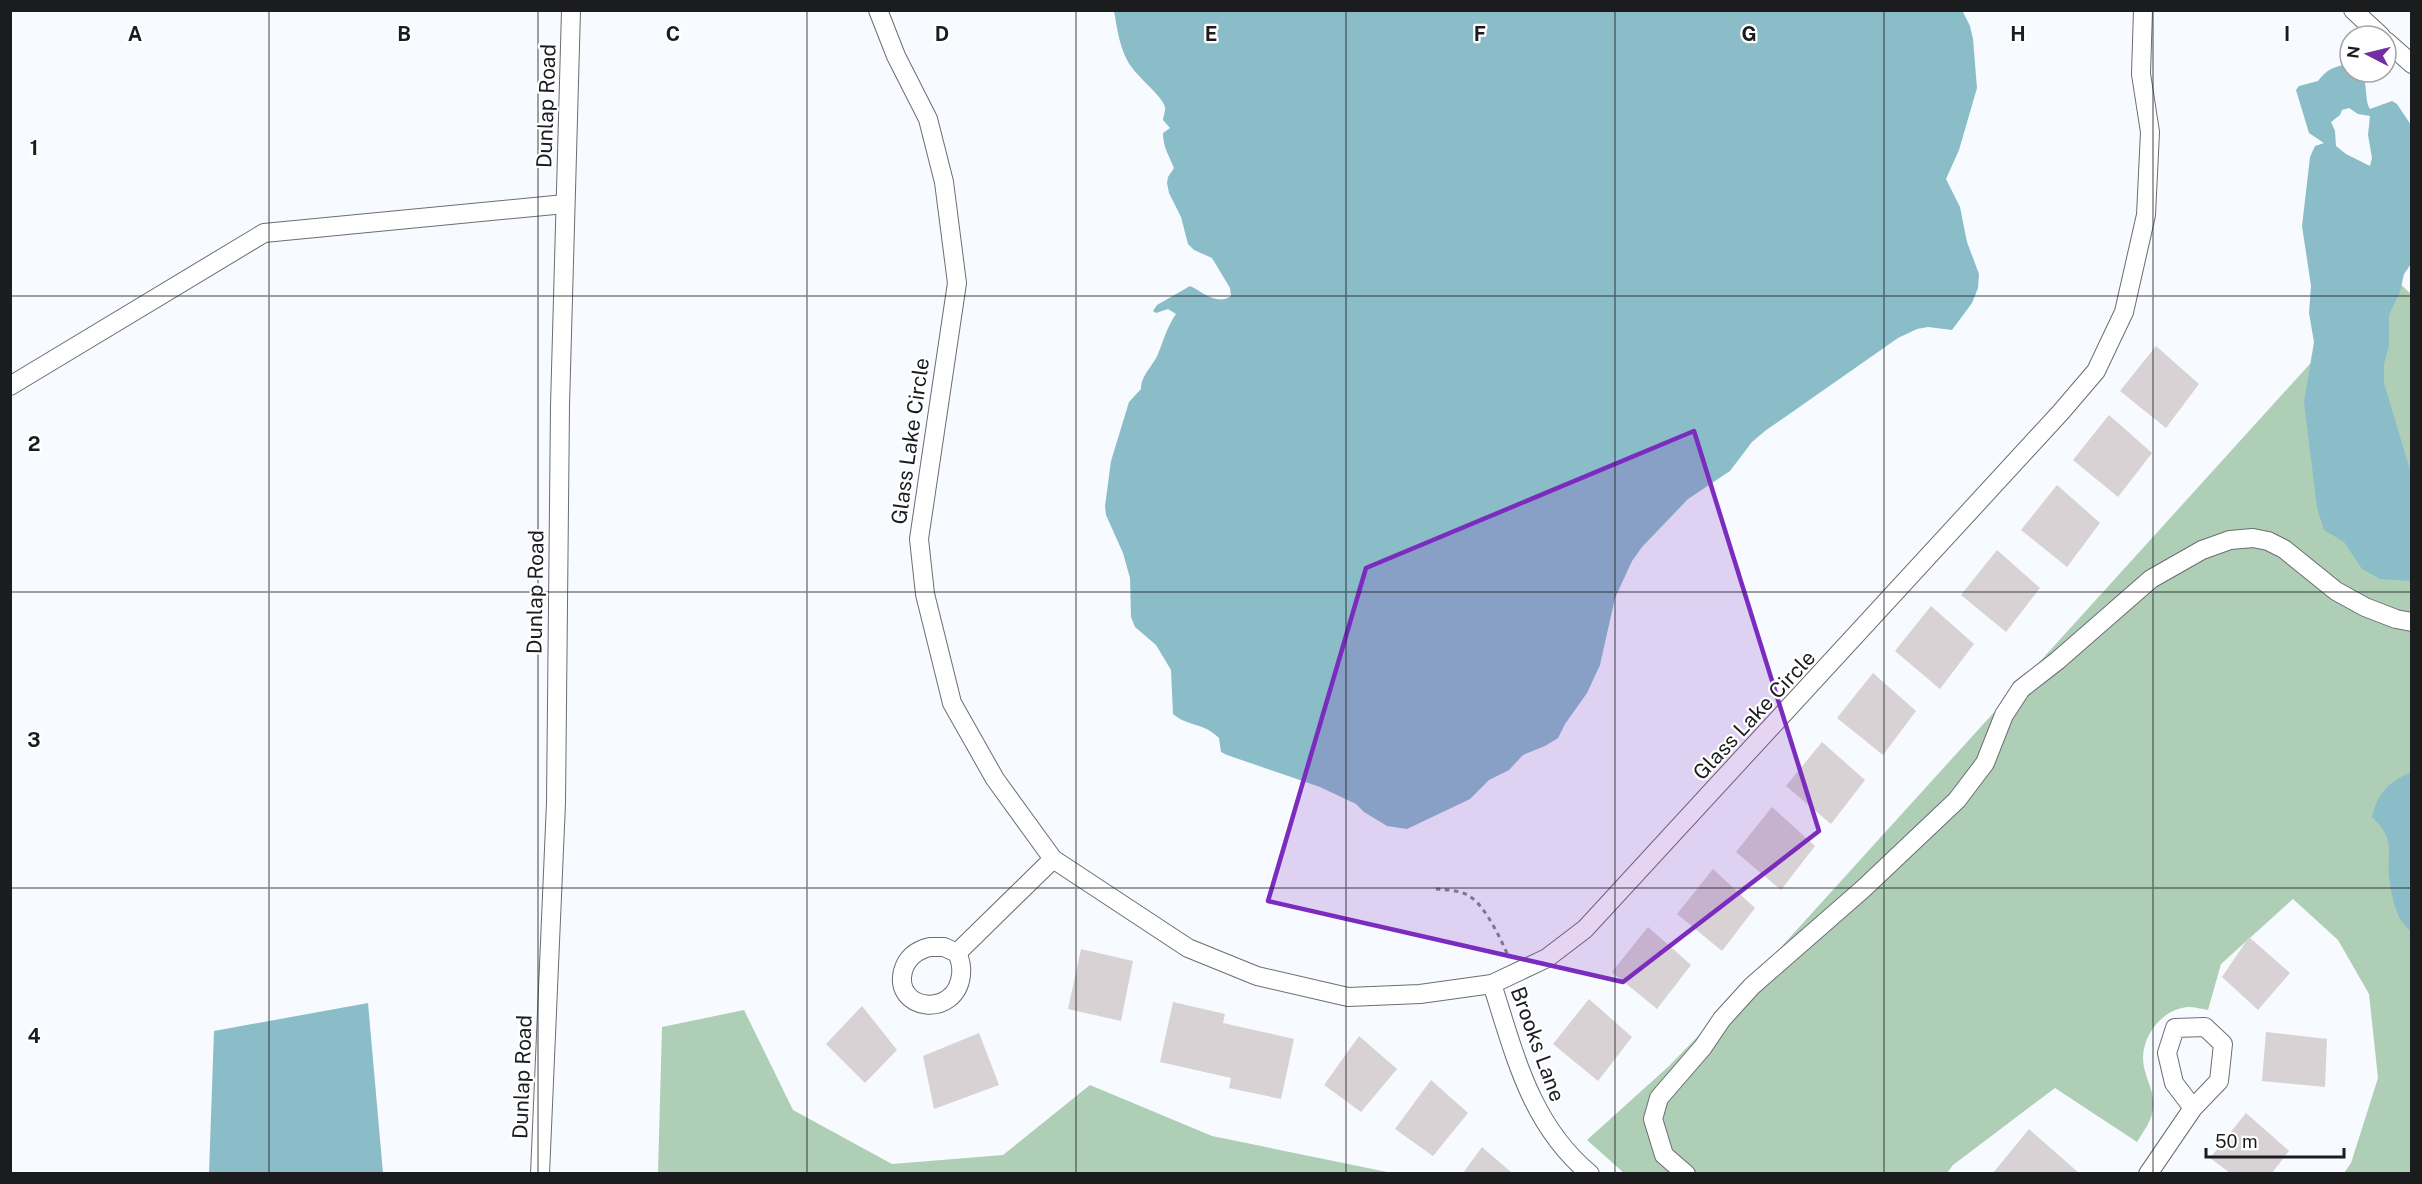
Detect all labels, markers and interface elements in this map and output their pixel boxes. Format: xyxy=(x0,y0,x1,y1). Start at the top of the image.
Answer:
text: A xyxy=(128,22,142,46)
text: B xyxy=(397,22,411,46)
text: C xyxy=(666,22,680,46)
text: D xyxy=(935,22,949,46)
text: E xyxy=(1205,22,1217,46)
text: F xyxy=(1474,22,1486,46)
text: G xyxy=(1741,22,1757,46)
text: H xyxy=(2010,22,2026,46)
text: I xyxy=(2284,22,2290,46)
north arrow xyxy=(2338,24,2398,84)
street label: Dunlap Road xyxy=(531,44,561,168)
text: N xyxy=(2343,45,2364,60)
text: 1 xyxy=(30,136,38,160)
street label: Glass Lake Circle xyxy=(886,356,934,526)
text: 2 xyxy=(28,432,40,456)
street label: Dunlap Road xyxy=(521,530,549,654)
street label: Glass Lake Circle xyxy=(1688,645,1820,785)
text: 3 xyxy=(27,728,41,752)
street label: Brooks Lane xyxy=(1506,983,1570,1105)
street label: Dunlap Road xyxy=(507,1015,537,1139)
text: 4 xyxy=(27,1024,41,1048)
scale bar xyxy=(2206,1121,2344,1159)
text: 50 m xyxy=(2215,1131,2258,1152)

